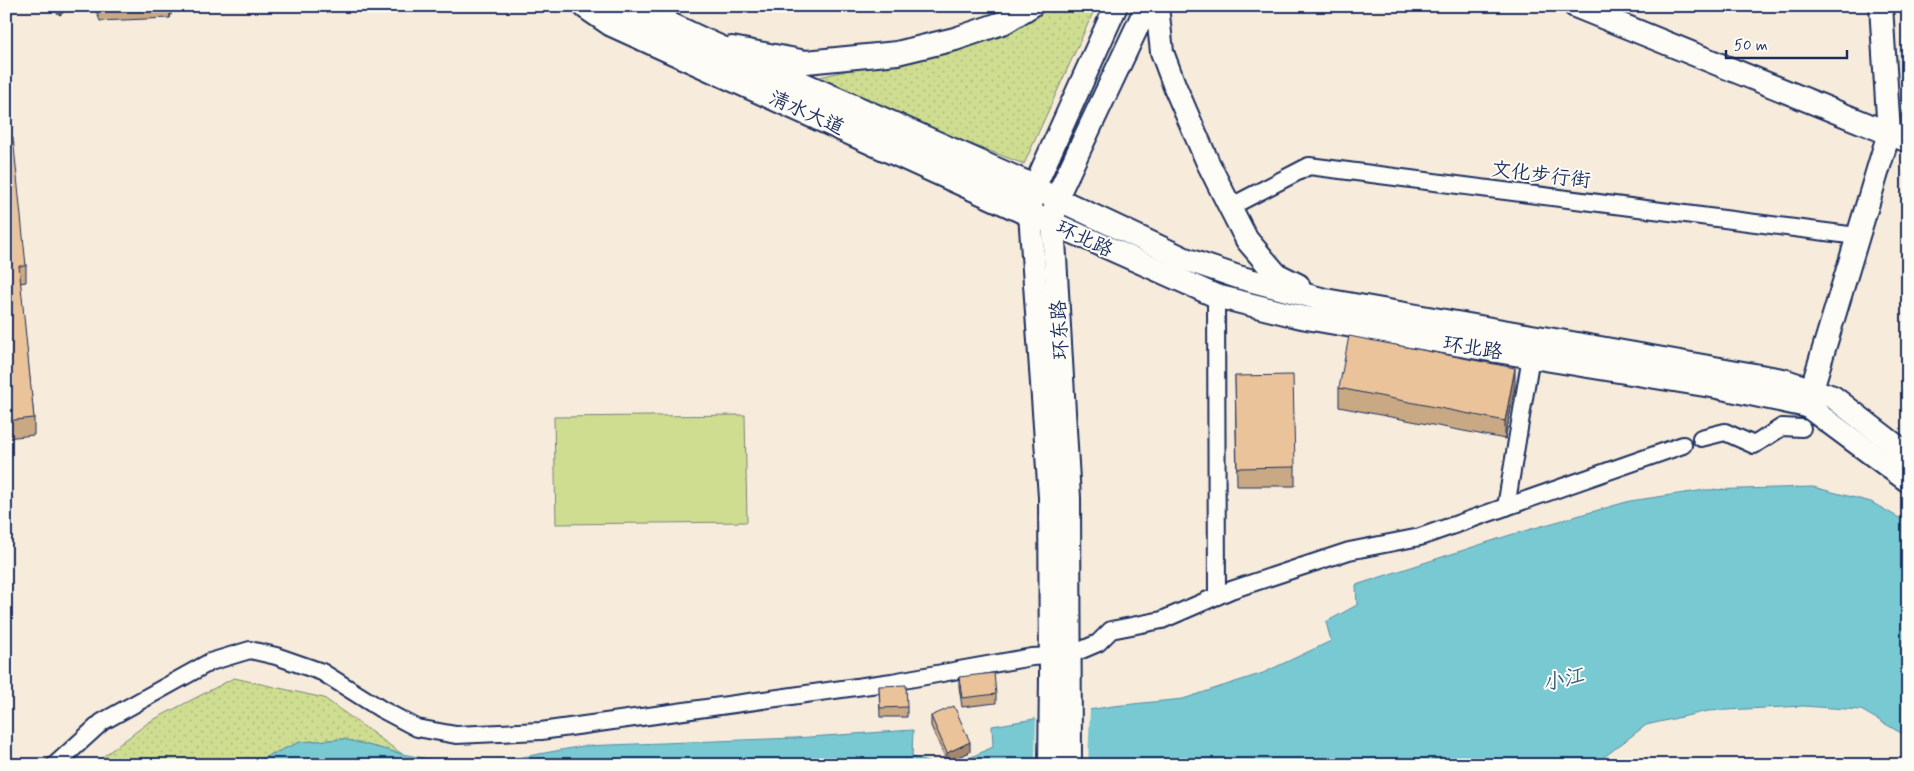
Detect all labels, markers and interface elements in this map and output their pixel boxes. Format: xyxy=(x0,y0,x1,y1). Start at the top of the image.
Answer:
scale bar xyxy=(1726,28,1848,60)
text: 50 m xyxy=(1734,36,1768,56)
street label: 清水大道 xyxy=(764,85,848,142)
street label: 文化步行街 xyxy=(1490,156,1592,195)
street label: 环北路 xyxy=(1051,214,1118,265)
street label: 环东路 xyxy=(1045,298,1076,361)
street label: 环北路 xyxy=(1441,330,1505,367)
water label: 小江 xyxy=(1539,661,1588,699)

